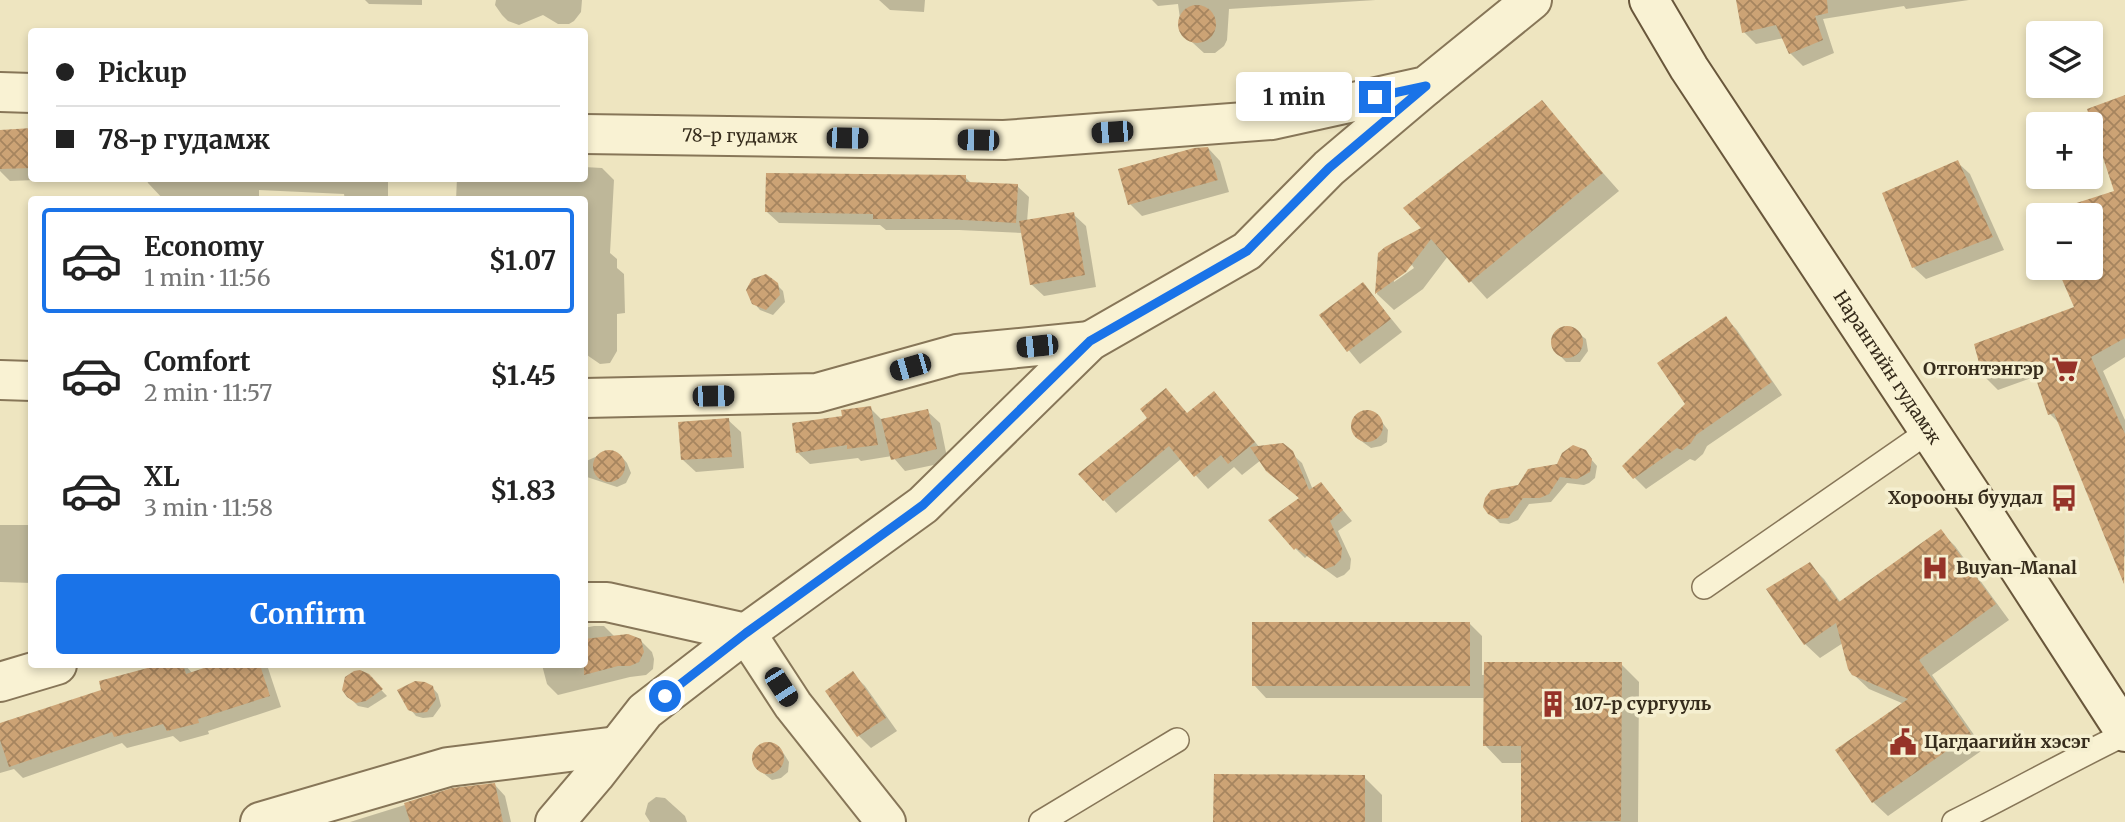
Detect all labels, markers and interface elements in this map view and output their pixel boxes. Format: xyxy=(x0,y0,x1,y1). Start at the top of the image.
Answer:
map controls xyxy=(2026,21,2103,280)
button: layers xyxy=(2026,21,2103,98)
text: Pickup xyxy=(98,56,187,89)
callout: 1 min xyxy=(1235,72,1350,122)
route end xyxy=(1359,81,1391,113)
text: 1 min xyxy=(1263,82,1325,111)
button: + xyxy=(2026,112,2103,189)
car xyxy=(1091,120,1134,144)
text: 78-р гудамж xyxy=(98,123,270,156)
street label: 78-р гудамж xyxy=(682,123,799,148)
car xyxy=(826,127,869,149)
car xyxy=(957,129,1000,151)
button: − xyxy=(2026,203,2103,280)
icon: car xyxy=(60,229,123,292)
text: Economy xyxy=(144,230,264,263)
text: $1.07 xyxy=(489,244,556,277)
text: 1 min · 11:56 xyxy=(144,263,271,292)
street label: Нарангийн гудамж xyxy=(1828,286,1947,449)
car xyxy=(1016,333,1059,359)
icon: car xyxy=(60,344,123,407)
text: Comfort xyxy=(144,345,250,378)
car xyxy=(887,351,934,383)
supermarket icon: Отгонтэнгэр xyxy=(2050,354,2080,384)
place label: Отгонтэнгэр xyxy=(1923,357,2044,380)
text: $1.45 xyxy=(491,359,556,392)
text: 2 min · 11:57 xyxy=(144,378,272,407)
car xyxy=(692,385,735,407)
icon: car xyxy=(60,459,123,522)
text: XL xyxy=(144,460,180,493)
text: $1.83 xyxy=(490,474,556,507)
bus stop icon: Хорооны буудал xyxy=(2049,483,2079,513)
place label: Хорооны буудал xyxy=(1888,486,2043,509)
text: 3 min · 11:58 xyxy=(144,493,273,522)
hospital icon: Buyan-Manal xyxy=(1920,553,1950,583)
place label: Buyan-Manal xyxy=(1956,556,2077,579)
button: Confirm xyxy=(56,574,560,654)
car xyxy=(761,664,802,710)
route start xyxy=(649,680,681,712)
building icon: 107-р сургууль xyxy=(1538,689,1568,719)
place label: 107-р сургууль xyxy=(1574,692,1712,715)
public building icon: Цагдаагийн хэсэг xyxy=(1888,727,1918,757)
place label: Цагдаагийн хэсэг xyxy=(1924,730,2091,753)

